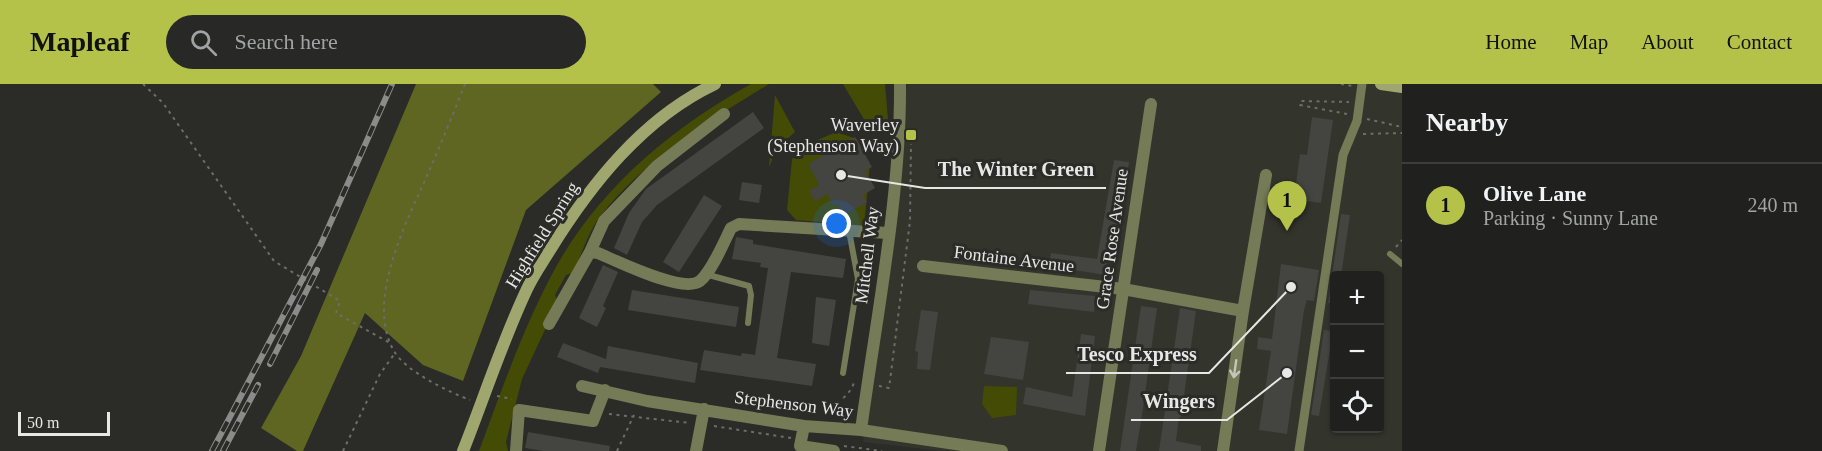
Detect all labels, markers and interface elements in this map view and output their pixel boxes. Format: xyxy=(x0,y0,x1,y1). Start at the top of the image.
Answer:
search box xyxy=(166,15,586,69)
text: Mapleaf xyxy=(30,26,130,57)
icon: search xyxy=(187,26,220,59)
text: Search here xyxy=(235,29,338,54)
text: Home xyxy=(1485,30,1537,54)
text: Map xyxy=(1570,30,1608,54)
text: About xyxy=(1641,30,1694,54)
text: Contact xyxy=(1727,30,1792,54)
text: Nearby xyxy=(1426,108,1508,137)
place label: Waverley (Stephenson Way) xyxy=(767,115,899,157)
marker: Waverley (Stephenson Way) xyxy=(904,128,918,142)
callout: The Winter Green xyxy=(925,150,1106,188)
text: The Winter Green xyxy=(938,158,1094,180)
street label: Grace Rose Avenue xyxy=(1092,167,1132,311)
street label: Highfield Spring xyxy=(501,178,583,292)
text: Olive Lane xyxy=(1483,181,1586,206)
pin: 1 xyxy=(1268,182,1306,231)
text: 1 xyxy=(1441,194,1451,216)
text: 240 m xyxy=(1747,194,1798,216)
street label: Mitchell Way xyxy=(851,205,883,305)
text: Parking · Sunny Lane xyxy=(1483,207,1658,229)
your location xyxy=(822,209,851,238)
street label: Fontaine Avenue xyxy=(953,242,1075,276)
map controls xyxy=(1330,271,1384,433)
button: + xyxy=(1330,271,1384,325)
button: − xyxy=(1330,325,1384,379)
callout: Tesco Express xyxy=(1066,335,1209,373)
text: Tesco Express xyxy=(1077,343,1197,366)
one-way arrow xyxy=(1229,358,1240,378)
button: locate xyxy=(1330,379,1384,433)
callout: Wingers xyxy=(1131,382,1227,420)
street label: Stephenson Way xyxy=(733,387,855,421)
text: Wingers xyxy=(1143,390,1215,413)
scale bar xyxy=(18,409,110,436)
text: 50 m xyxy=(27,414,59,431)

